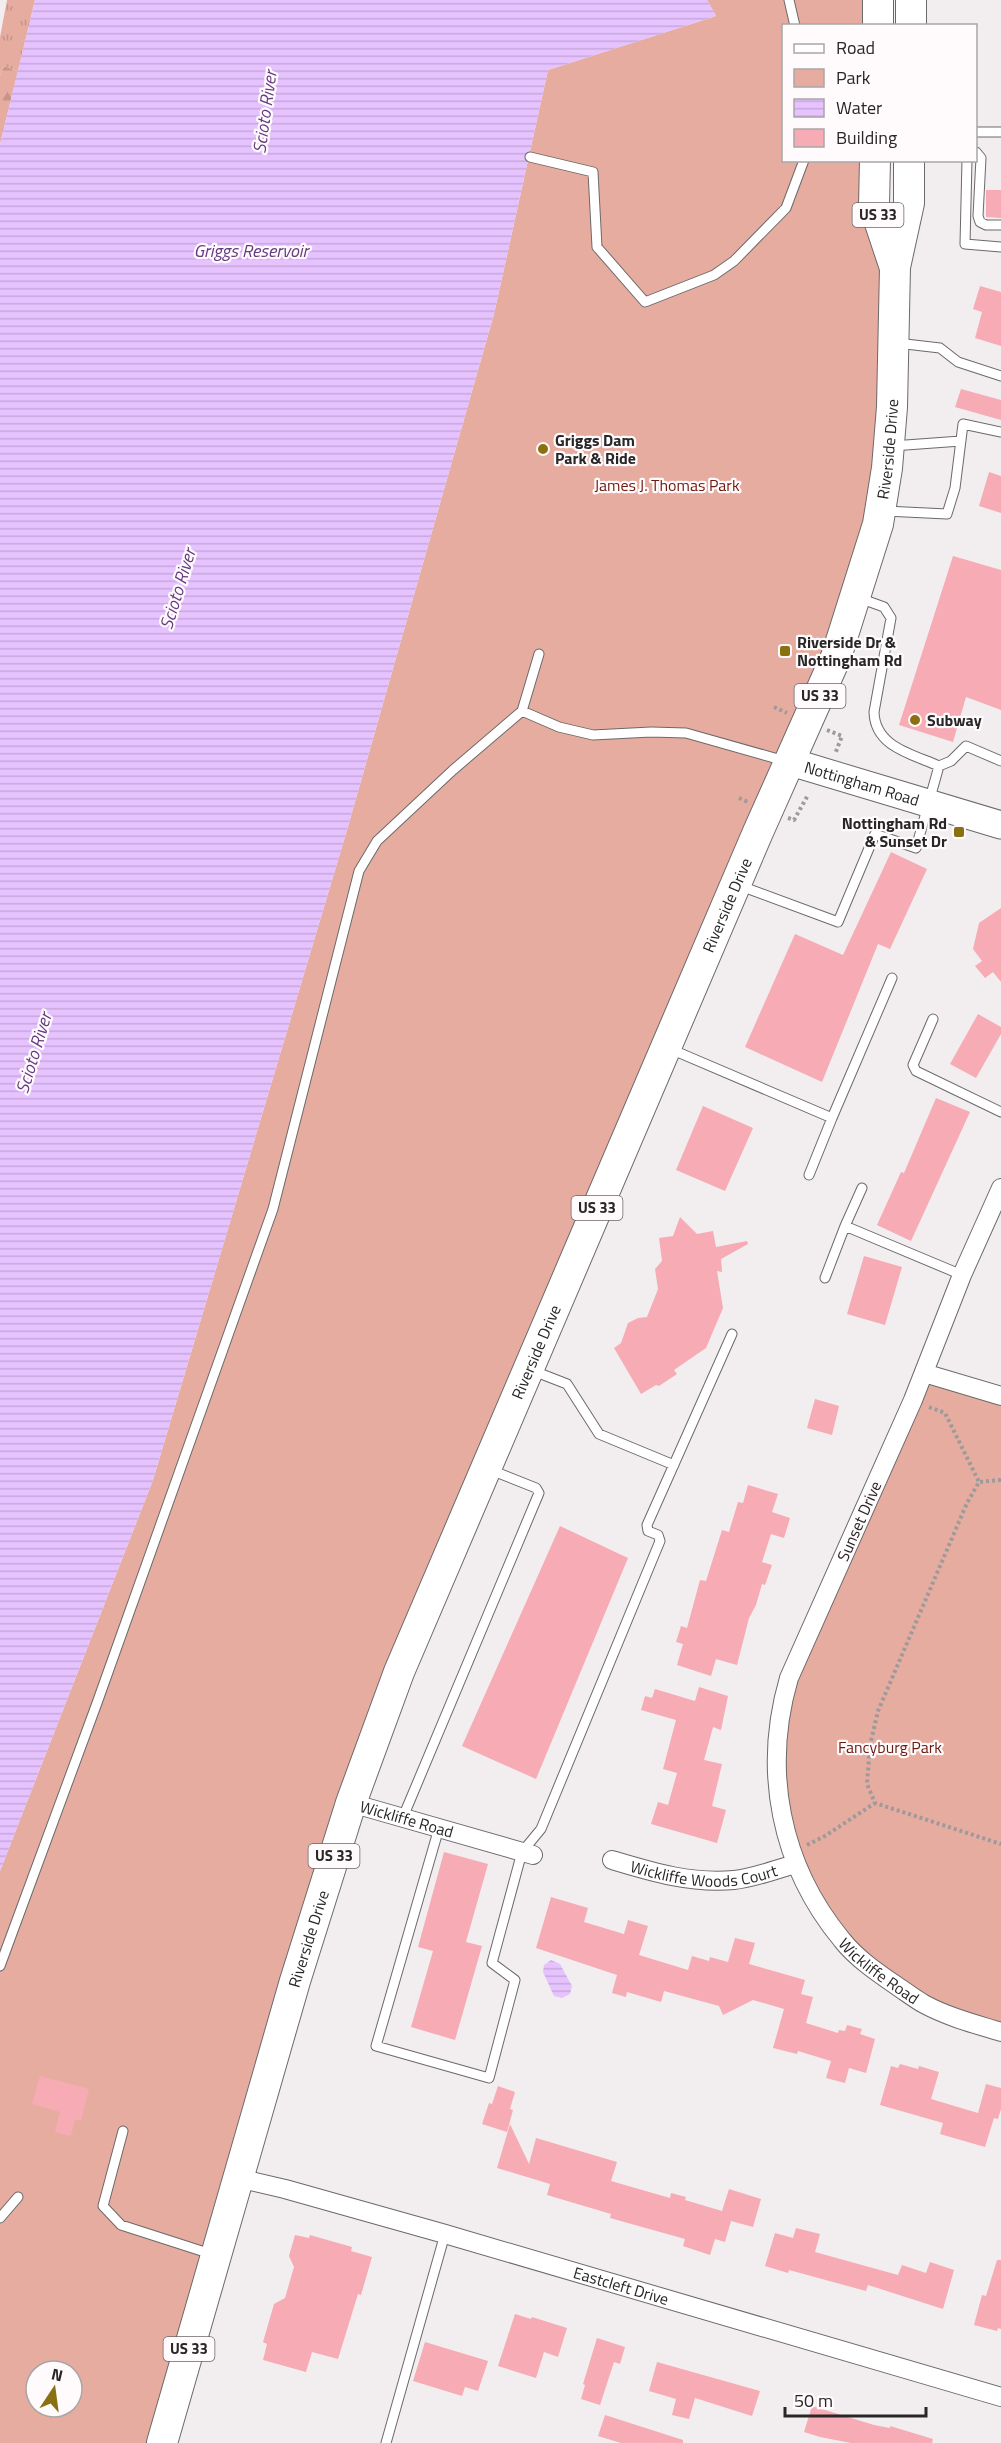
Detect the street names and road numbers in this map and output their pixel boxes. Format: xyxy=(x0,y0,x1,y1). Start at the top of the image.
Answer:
road number: US 33 xyxy=(852,203,904,227)
street label: Riverside Drive xyxy=(870,399,904,501)
road number: US 33 xyxy=(794,684,846,708)
street label: Nottingham Road xyxy=(801,755,922,812)
street label: Riverside Drive xyxy=(696,854,758,956)
road number: US 33 xyxy=(572,1196,622,1220)
street label: Riverside Drive xyxy=(505,1301,567,1403)
street label: Sunset Drive xyxy=(831,1477,887,1565)
street label: Wickliffe Road xyxy=(357,1794,456,1844)
road number: US 33 xyxy=(308,1844,360,1868)
street label: Wickliffe Woods Court xyxy=(628,1854,780,1893)
street label: Riverside Drive xyxy=(282,1887,335,1990)
street label: Wickliffe Road xyxy=(833,1932,924,2010)
street label: Eastcleft Drive xyxy=(571,2260,672,2311)
road number: US 33 xyxy=(164,2337,214,2361)

